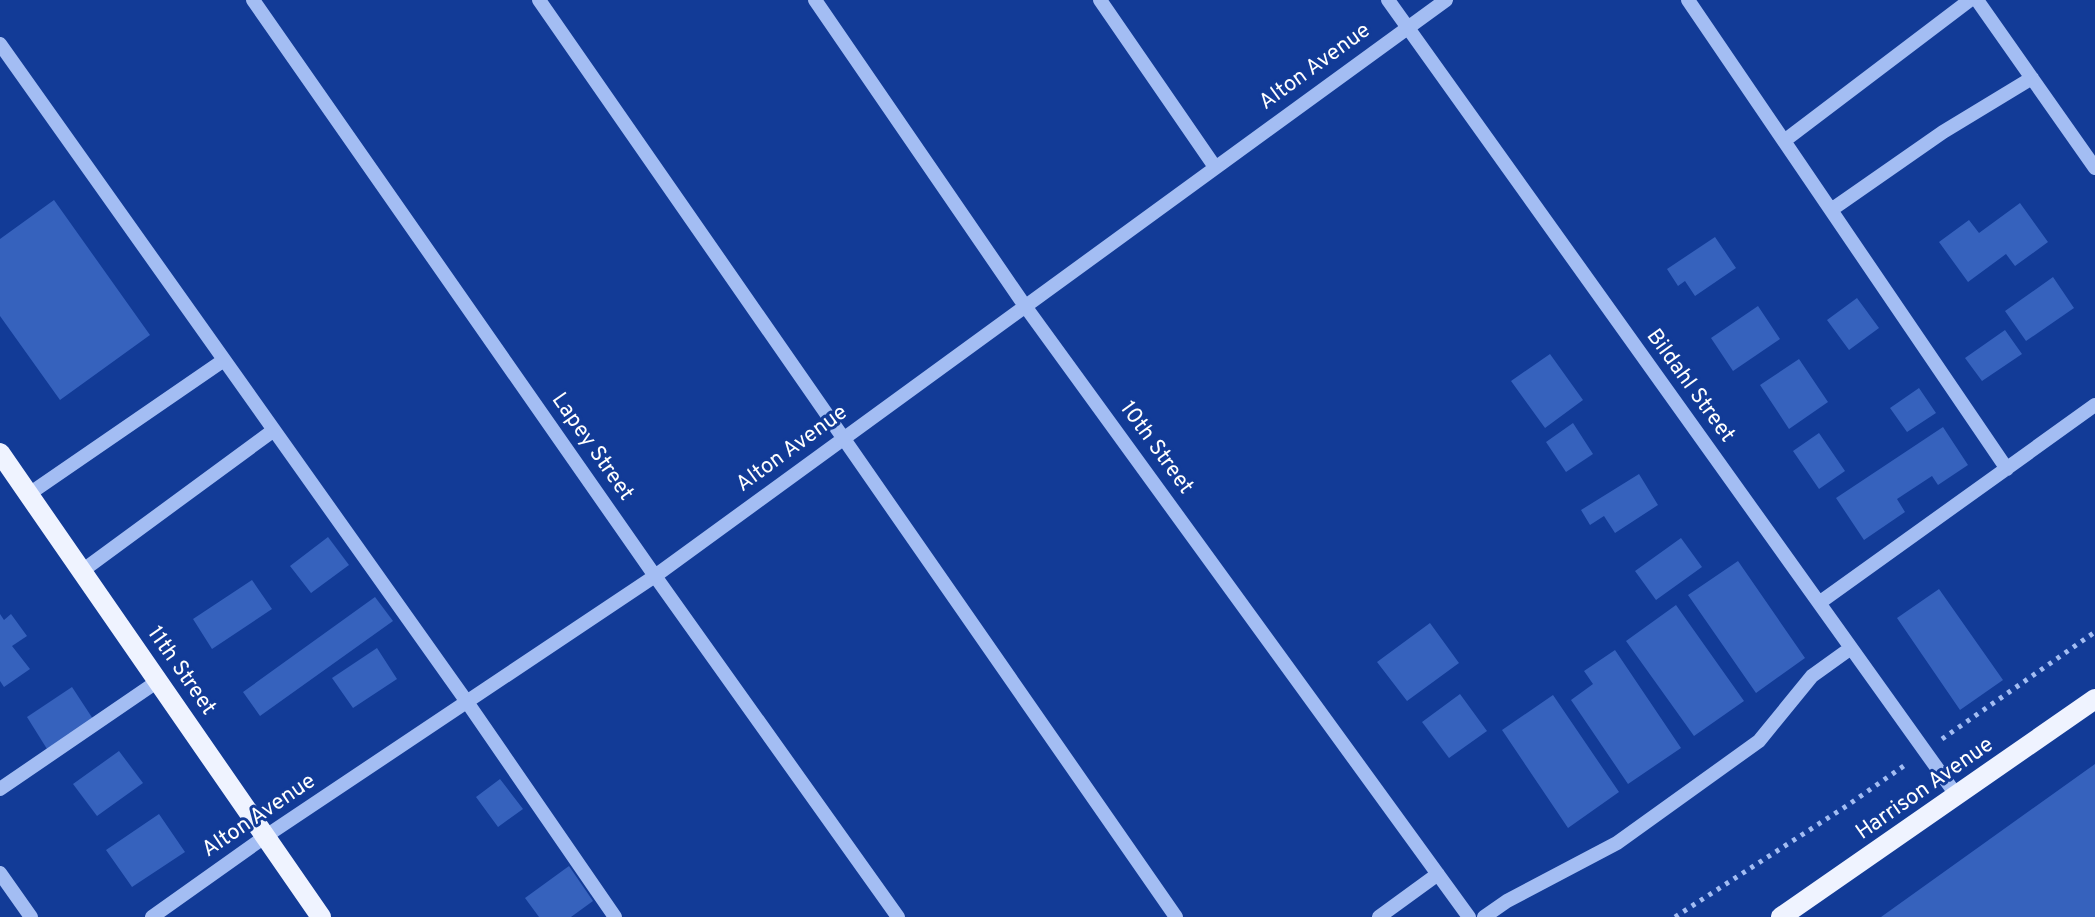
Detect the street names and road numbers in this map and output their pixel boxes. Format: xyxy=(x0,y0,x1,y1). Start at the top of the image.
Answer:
street label: Alton Avenue xyxy=(1254,18,1376,116)
street label: Bildahl Street xyxy=(1640,324,1740,448)
street label: Lapey Street xyxy=(545,388,639,506)
street label: 10th Street xyxy=(1113,396,1199,500)
street label: Alton Avenue xyxy=(731,400,853,498)
street label: 11th Street xyxy=(141,621,221,721)
street label: Harrison Avenue xyxy=(1851,732,1999,846)
street label: Alton Avenue xyxy=(197,768,321,864)

